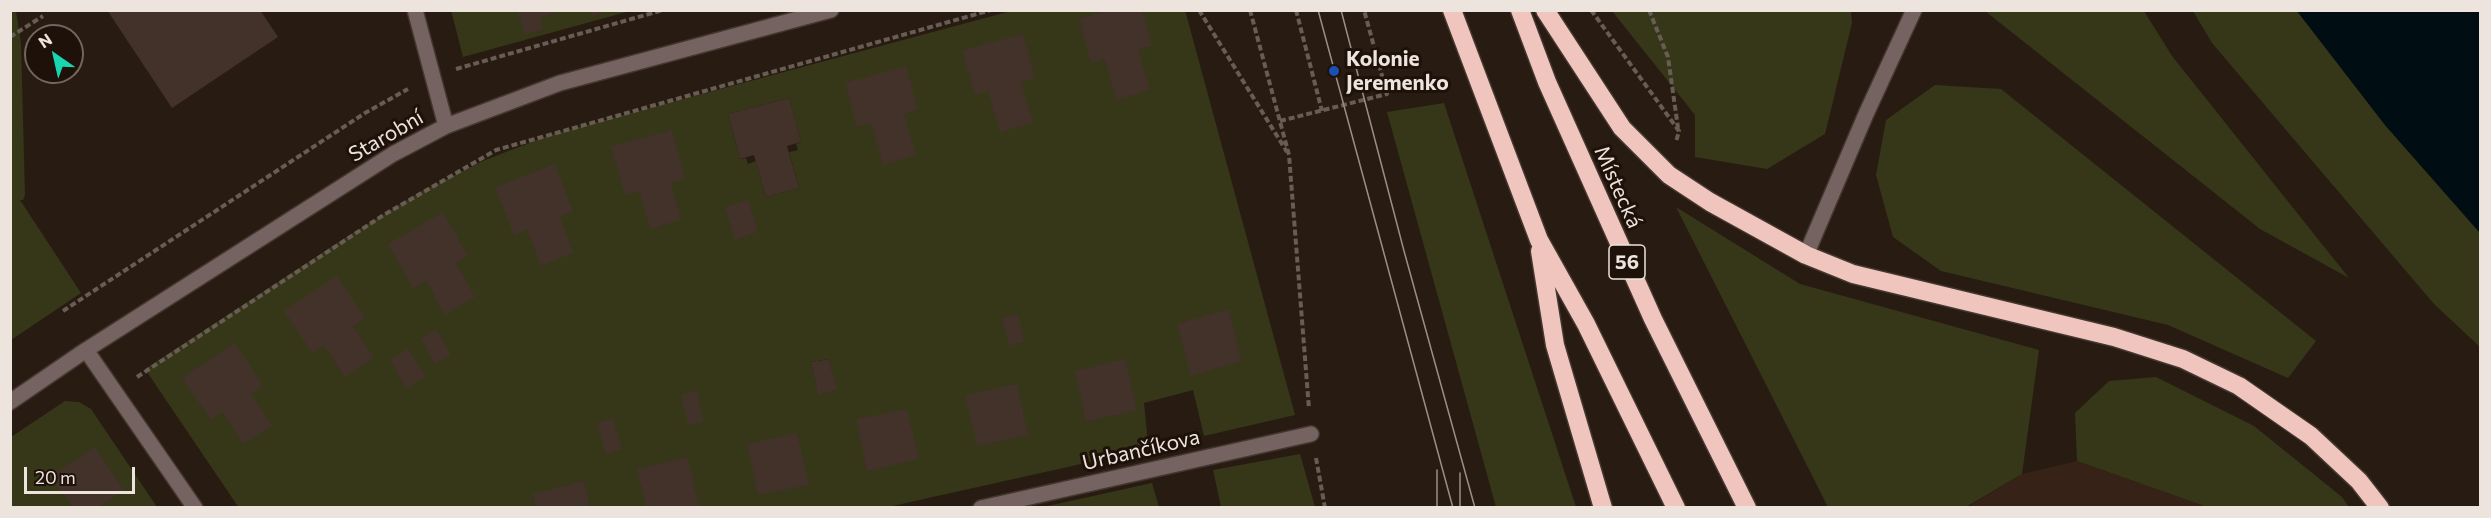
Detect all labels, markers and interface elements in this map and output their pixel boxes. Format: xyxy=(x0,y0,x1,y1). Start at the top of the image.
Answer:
north arrow xyxy=(24,24,84,84)
text: N xyxy=(34,29,55,52)
place label: Kolonie Jeremenko xyxy=(1346,46,1449,96)
marker: Kolonie Jeremenko xyxy=(1327,64,1341,78)
street label: Starobní xyxy=(344,105,428,167)
street label: Místecká xyxy=(1589,142,1647,232)
road number: 56 xyxy=(1609,245,1645,279)
street label: Urbančíkova xyxy=(1080,424,1202,476)
scale bar xyxy=(27,455,138,493)
text: 20 m xyxy=(35,466,76,488)

